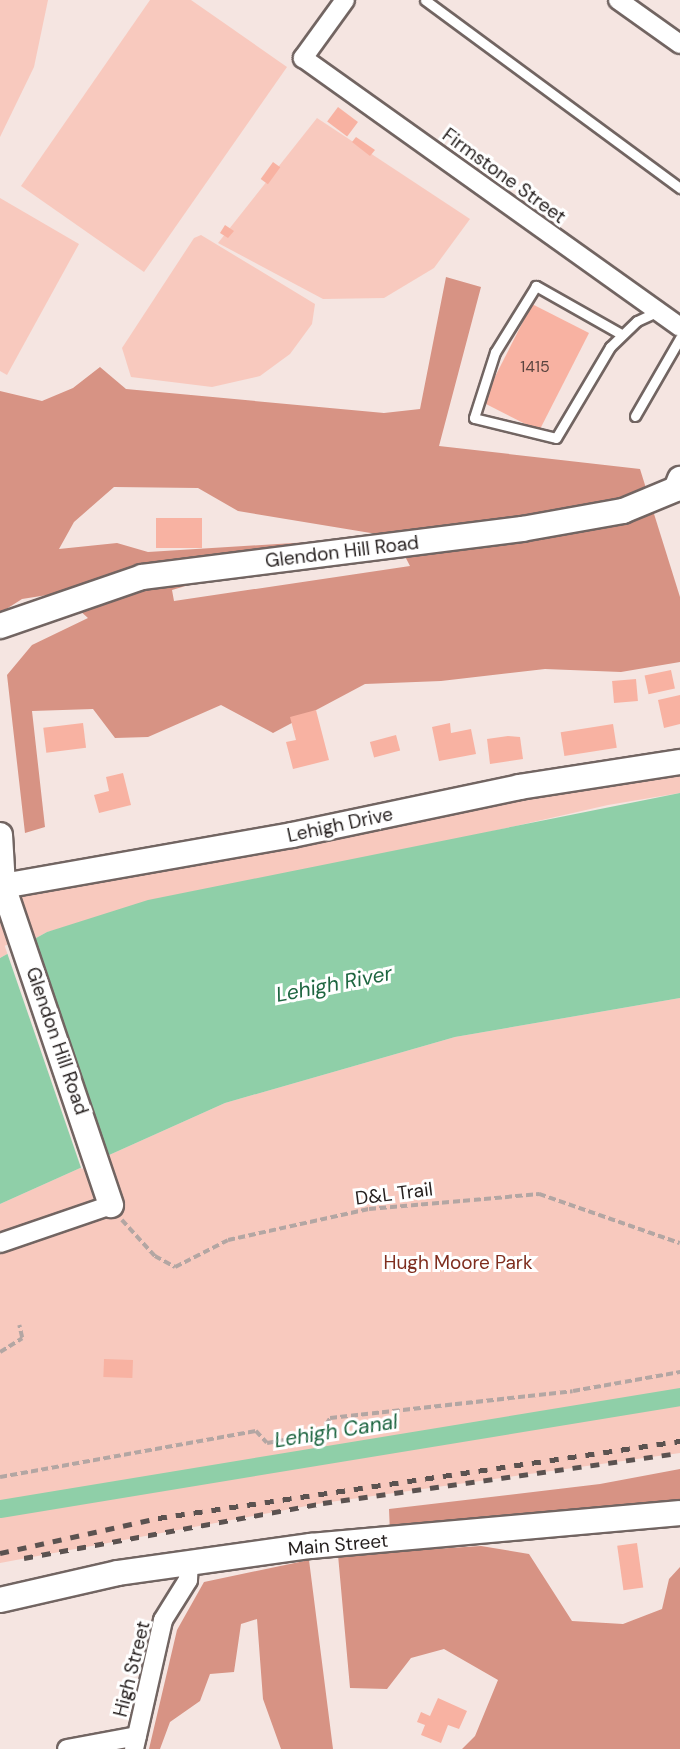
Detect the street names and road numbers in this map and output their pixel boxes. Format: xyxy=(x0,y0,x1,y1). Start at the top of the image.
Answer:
street label: Firmstone Street xyxy=(438,124,570,228)
street label: Glendon Hill Road xyxy=(264,531,420,573)
street label: Lehigh Drive xyxy=(285,803,395,847)
street label: Glendon Hill Road xyxy=(21,964,93,1118)
street label: D&L Trail xyxy=(354,1178,434,1210)
street label: Main Street xyxy=(287,1529,389,1561)
street label: High Street xyxy=(109,1619,155,1719)

